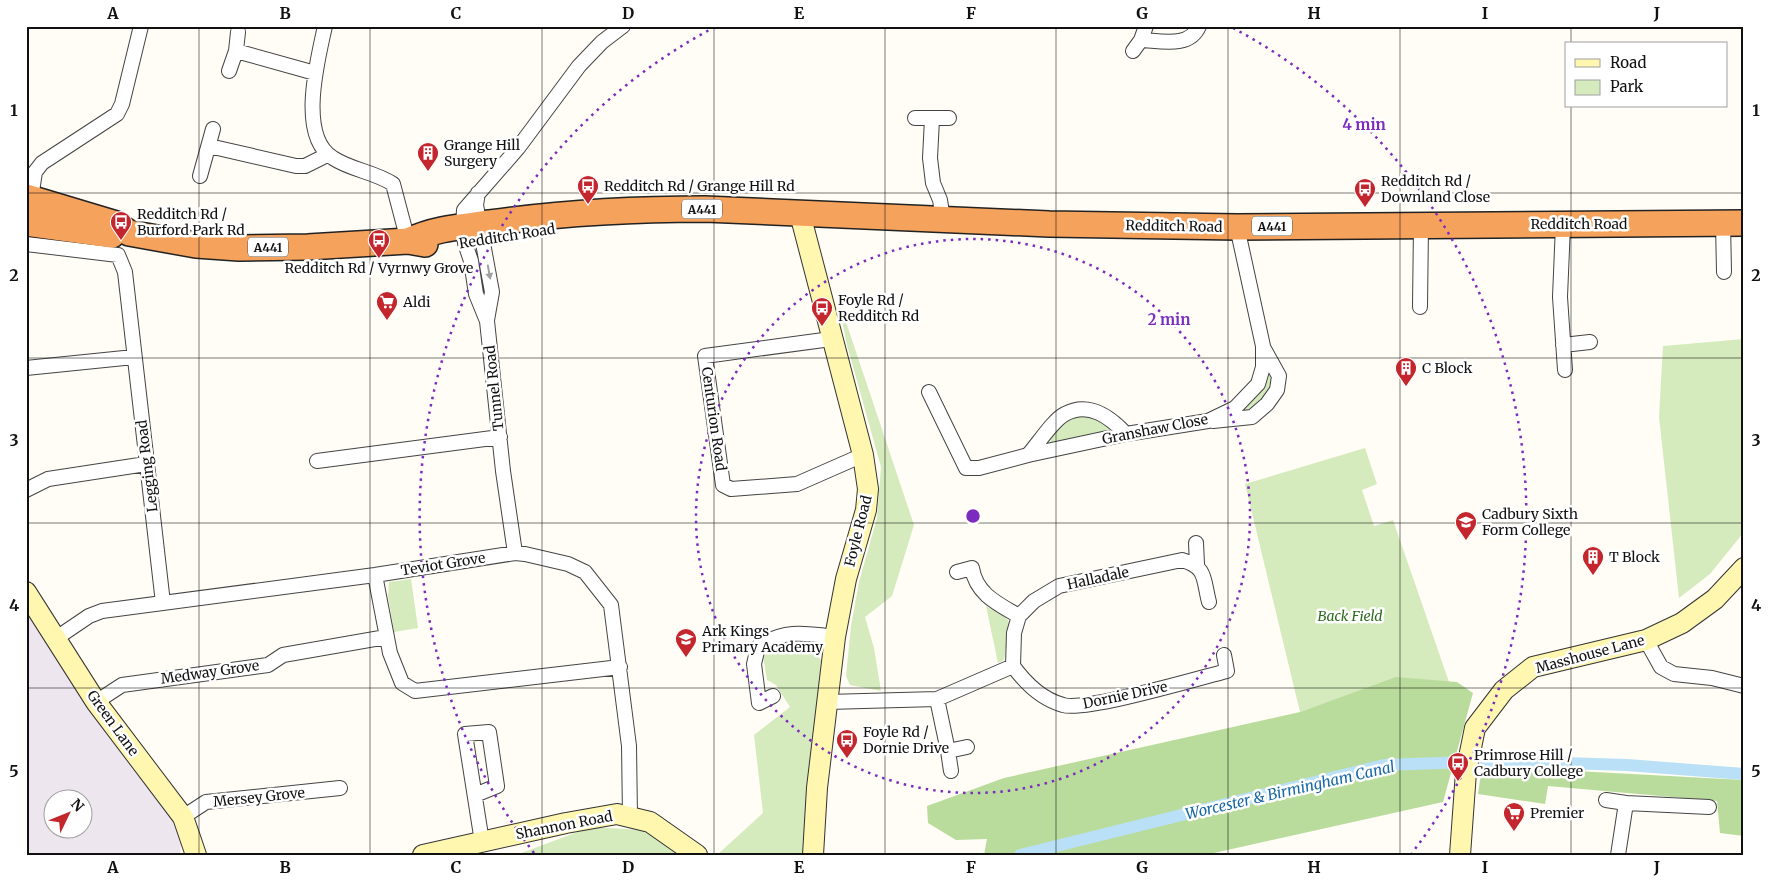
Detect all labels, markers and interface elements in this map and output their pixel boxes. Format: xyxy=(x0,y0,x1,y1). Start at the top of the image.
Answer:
text: A xyxy=(106,3,119,23)
text: B xyxy=(279,3,291,23)
text: C xyxy=(451,3,461,23)
text: D xyxy=(622,3,634,23)
text: E xyxy=(794,3,805,23)
text: F xyxy=(966,3,976,23)
text: G xyxy=(1136,3,1148,23)
text: H xyxy=(1307,3,1321,23)
text: I xyxy=(1482,3,1488,23)
text: J xyxy=(1653,3,1660,23)
legend xyxy=(1565,42,1728,108)
text: Road xyxy=(1610,53,1646,72)
text: Park xyxy=(1610,77,1644,96)
text: 1 xyxy=(10,100,18,120)
text: 1 xyxy=(1752,100,1760,120)
text: 4 min xyxy=(1342,115,1386,134)
place label: Grange Hill Surgery xyxy=(444,136,521,170)
building icon: Grange Hill Surgery xyxy=(416,141,440,172)
place label: Redditch Rd / Downland Close xyxy=(1381,172,1490,206)
bus stop icon: Redditch Rd / Grange Hill Rd xyxy=(576,174,600,205)
place label: Redditch Rd / Grange Hill Rd xyxy=(604,177,795,195)
bus stop icon: Redditch Rd / Downland Close xyxy=(1353,177,1377,208)
road number: A441 xyxy=(682,200,722,218)
place label: Redditch Rd / Burford Park Rd xyxy=(137,205,245,239)
bus stop icon: Redditch Rd / Burford Park Rd xyxy=(109,210,133,241)
street label: Redditch Road xyxy=(1530,215,1628,233)
street label: Redditch Road xyxy=(1125,216,1223,236)
road number: A441 xyxy=(1252,217,1292,236)
street label: Redditch Road xyxy=(458,219,557,252)
bus stop icon: Redditch Rd / Vyrnwy Grove xyxy=(367,228,391,259)
road number: A441 xyxy=(248,238,288,256)
place label: Redditch Rd / Vyrnwy Grove xyxy=(285,259,473,277)
text: 2 xyxy=(9,265,19,285)
one-way arrow xyxy=(485,265,493,281)
text: 2 xyxy=(1751,265,1761,285)
supermarket icon: Aldi xyxy=(375,290,399,321)
place label: Foyle Rd / Redditch Rd xyxy=(838,291,920,325)
place label: Aldi xyxy=(402,293,431,311)
bus stop icon: Foyle Rd / Redditch Rd xyxy=(810,296,834,327)
text: 2 min xyxy=(1148,310,1190,329)
street label: Tunnel Road xyxy=(480,344,507,432)
building icon: C Block xyxy=(1394,356,1418,387)
place label: C Block xyxy=(1422,359,1473,377)
street label: Centurion Road xyxy=(698,366,730,473)
street label: Granshaw Close xyxy=(1101,410,1209,448)
street label: Legging Road xyxy=(132,418,162,513)
text: 3 xyxy=(9,430,19,450)
text: 3 xyxy=(1751,430,1761,450)
street label: Foyle Road xyxy=(840,493,876,569)
place label: Cadbury Sixth Form College xyxy=(1482,505,1578,539)
centre of rings xyxy=(964,507,982,525)
school or university icon: Cadbury Sixth Form College xyxy=(1454,510,1478,541)
building icon: T Block xyxy=(1581,545,1605,576)
street label: Teviot Grove xyxy=(400,548,486,580)
place label: T Block xyxy=(1609,548,1660,566)
street label: Halladale xyxy=(1065,563,1131,593)
text: 4 xyxy=(9,595,19,615)
text: 4 xyxy=(1751,595,1761,615)
park label: Back Field xyxy=(1318,607,1382,625)
place label: Ark Kings Primary Academy xyxy=(701,622,824,656)
school or university icon: Ark Kings Primary Academy xyxy=(674,627,698,658)
street label: Masshouse Lane xyxy=(1534,631,1646,677)
street label: Medway Grove xyxy=(160,656,260,688)
street label: Dornie Drive xyxy=(1081,677,1169,713)
street label: Green Lane xyxy=(83,687,143,759)
place label: Foyle Rd / Dornie Drive xyxy=(863,723,949,757)
bus stop icon: Foyle Rd / Dornie Drive xyxy=(835,728,859,759)
place label: Primrose Hill / Cadbury College xyxy=(1474,746,1583,780)
bus stop icon: Primrose Hill / Cadbury College xyxy=(1446,751,1470,782)
water label: Worcester & Birmingham Canal xyxy=(1183,757,1397,823)
text: 5 xyxy=(9,761,19,781)
text: 5 xyxy=(1751,761,1761,781)
street label: Mersey Grove xyxy=(212,783,306,811)
north arrow xyxy=(42,788,92,838)
text: N xyxy=(67,795,88,815)
supermarket icon: Premier xyxy=(1502,801,1526,832)
place label: Premier xyxy=(1530,804,1584,822)
street label: Shannon Road xyxy=(514,807,614,843)
text: A xyxy=(106,857,119,877)
text: B xyxy=(279,857,291,877)
text: C xyxy=(451,857,461,877)
text: D xyxy=(622,857,634,877)
text: E xyxy=(794,857,805,877)
text: F xyxy=(966,857,976,877)
text: G xyxy=(1136,857,1148,877)
text: H xyxy=(1307,857,1321,877)
text: I xyxy=(1482,857,1488,877)
text: J xyxy=(1653,857,1660,877)

